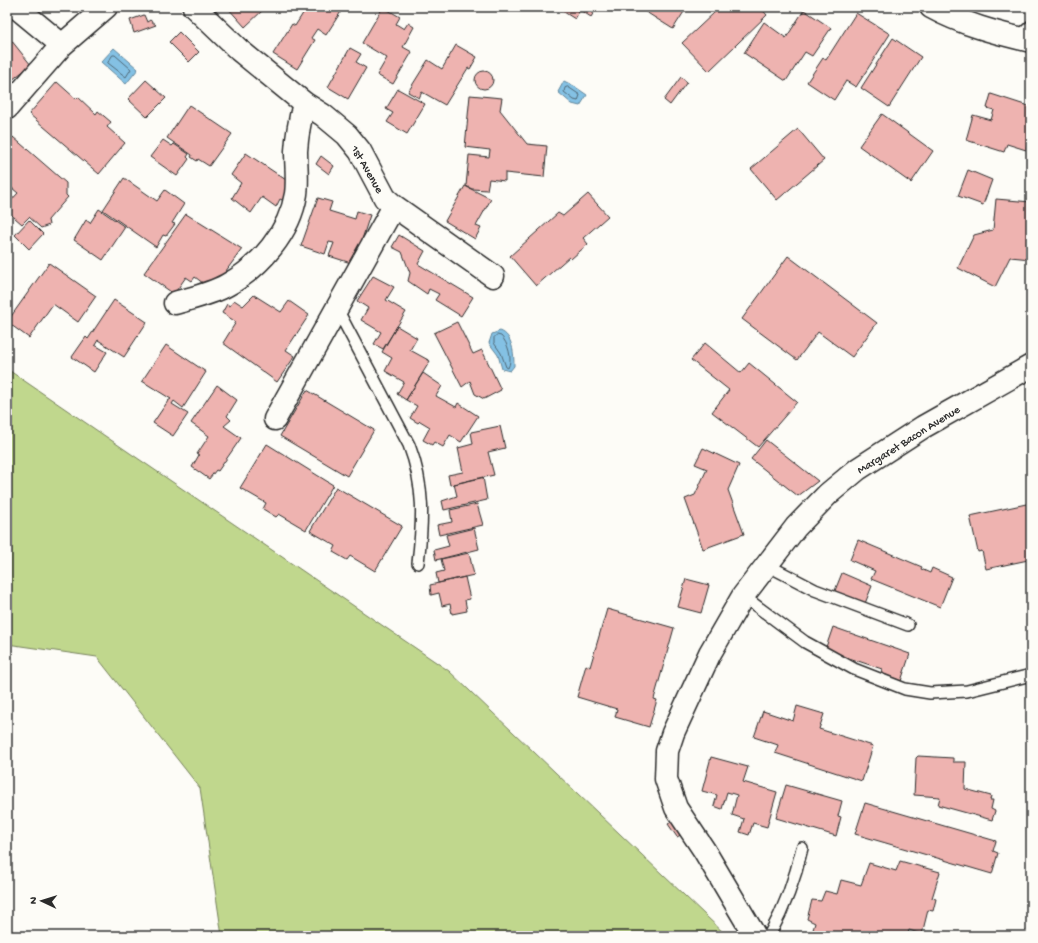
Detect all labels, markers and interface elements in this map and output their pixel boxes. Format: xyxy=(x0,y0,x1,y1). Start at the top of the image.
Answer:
street label: 1st Avenue xyxy=(346,143,386,197)
street label: Margaret Bacon Avenue xyxy=(855,403,964,478)
north arrow xyxy=(22,881,62,921)
text: N xyxy=(28,896,40,904)

